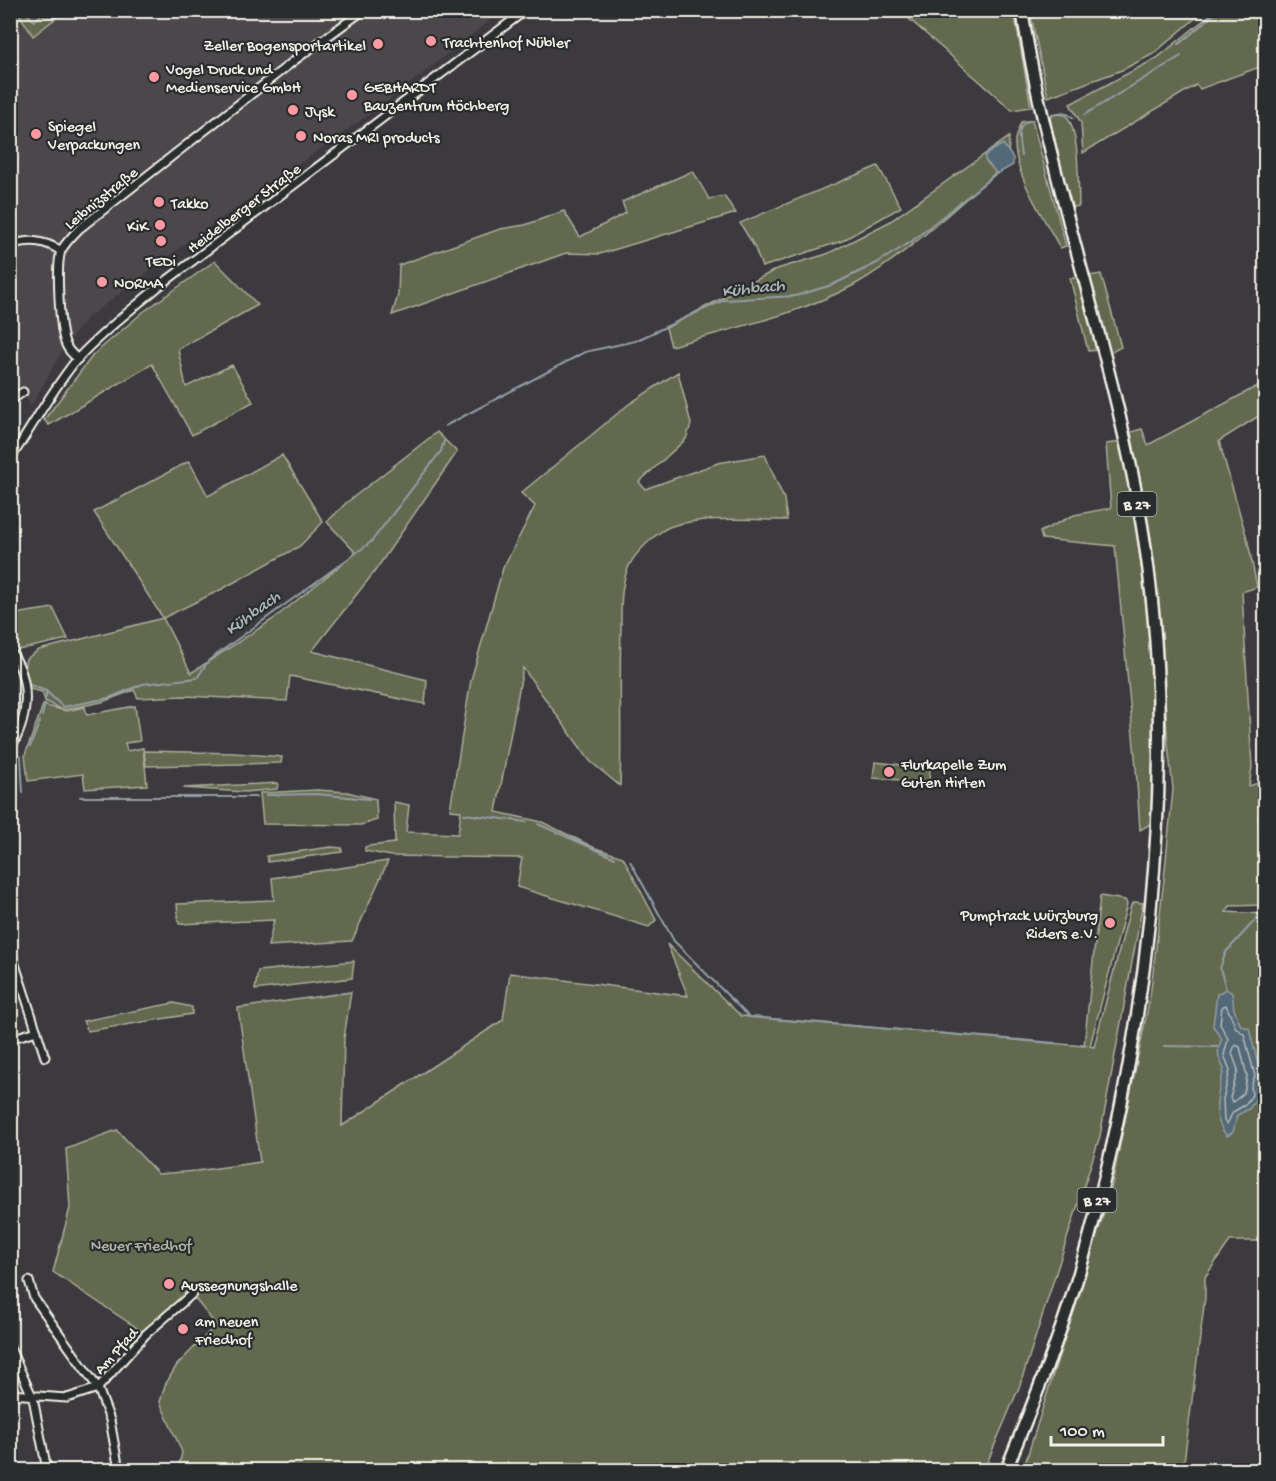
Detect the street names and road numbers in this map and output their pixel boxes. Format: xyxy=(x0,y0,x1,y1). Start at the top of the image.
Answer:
street label: Heidelberger Straße xyxy=(184,160,306,259)
street label: Leibnizstraße xyxy=(62,164,143,235)
road number: B 27 xyxy=(1118,492,1156,516)
road number: B 27 xyxy=(1078,1188,1116,1212)
street label: Am Pfad xyxy=(92,1324,145,1380)

